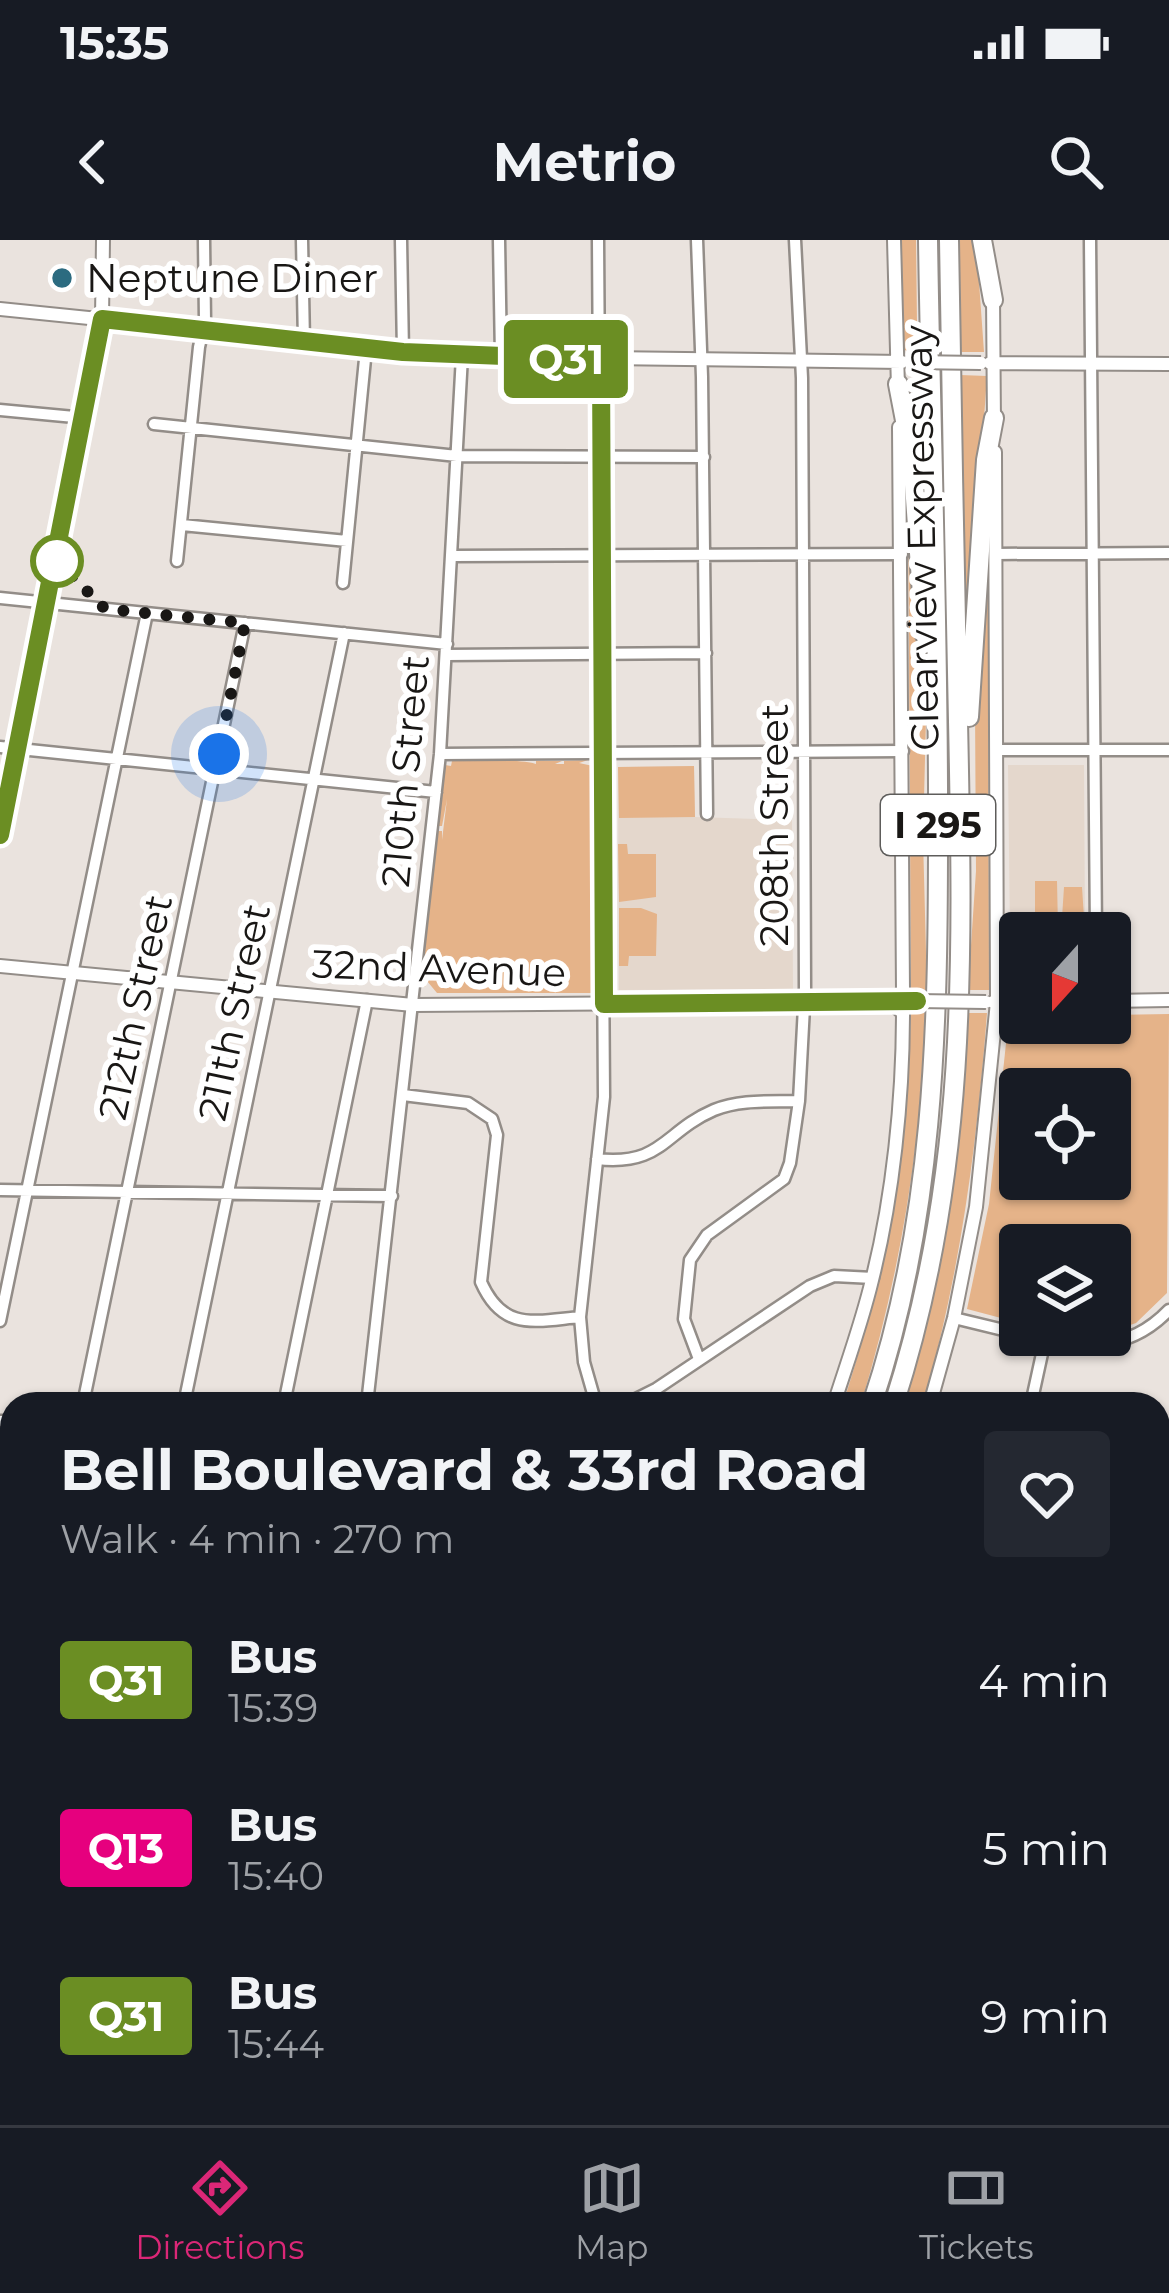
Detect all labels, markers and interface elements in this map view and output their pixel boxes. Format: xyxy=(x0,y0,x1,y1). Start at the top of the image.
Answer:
text: 15:35 xyxy=(60,15,169,70)
icon: back xyxy=(60,129,126,195)
text: Metrio xyxy=(493,129,676,195)
icon: search xyxy=(1043,129,1109,195)
place label: Neptune Diner xyxy=(86,254,378,302)
marker: Neptune Diner xyxy=(49,265,75,291)
line badge: Q31 xyxy=(497,320,635,398)
street label: Clearview Expressway xyxy=(893,324,949,751)
text: Q31 xyxy=(528,333,604,385)
unlabelled marker xyxy=(32,536,82,586)
street label: 210th Street xyxy=(371,653,439,889)
street label: 208th Street xyxy=(750,703,798,947)
your location xyxy=(189,724,249,784)
road number: I 295 xyxy=(881,795,995,855)
street label: 212th Street xyxy=(88,890,182,1124)
street label: 211th Street xyxy=(188,899,280,1125)
north arrow xyxy=(999,912,1131,1044)
map controls xyxy=(999,912,1131,1356)
street label: 32nd Avenue xyxy=(311,940,567,996)
button: locate xyxy=(999,1068,1131,1200)
button: layers xyxy=(999,1224,1131,1356)
button: heart xyxy=(984,1431,1110,1557)
text: Bell Boulevard & 33rd Road xyxy=(60,1435,868,1504)
text: Walk · 4 min · 270 m xyxy=(60,1515,454,1563)
text: Bus xyxy=(228,1629,317,1684)
text: 4 min xyxy=(978,1653,1110,1708)
text: Q31 xyxy=(88,1654,164,1706)
text: 15:39 xyxy=(228,1684,318,1732)
text: Bus xyxy=(228,1797,317,1852)
text: 5 min xyxy=(982,1821,1110,1876)
text: Q13 xyxy=(88,1822,164,1874)
text: 15:40 xyxy=(228,1852,324,1900)
text: Bus xyxy=(228,1965,317,2020)
text: 9 min xyxy=(981,1989,1110,2044)
text: Q31 xyxy=(88,1990,164,2042)
text: 15:44 xyxy=(228,2020,324,2068)
tab: Directions xyxy=(135,2155,304,2267)
tab: Map xyxy=(575,2155,648,2267)
tab: Tickets xyxy=(919,2155,1034,2267)

